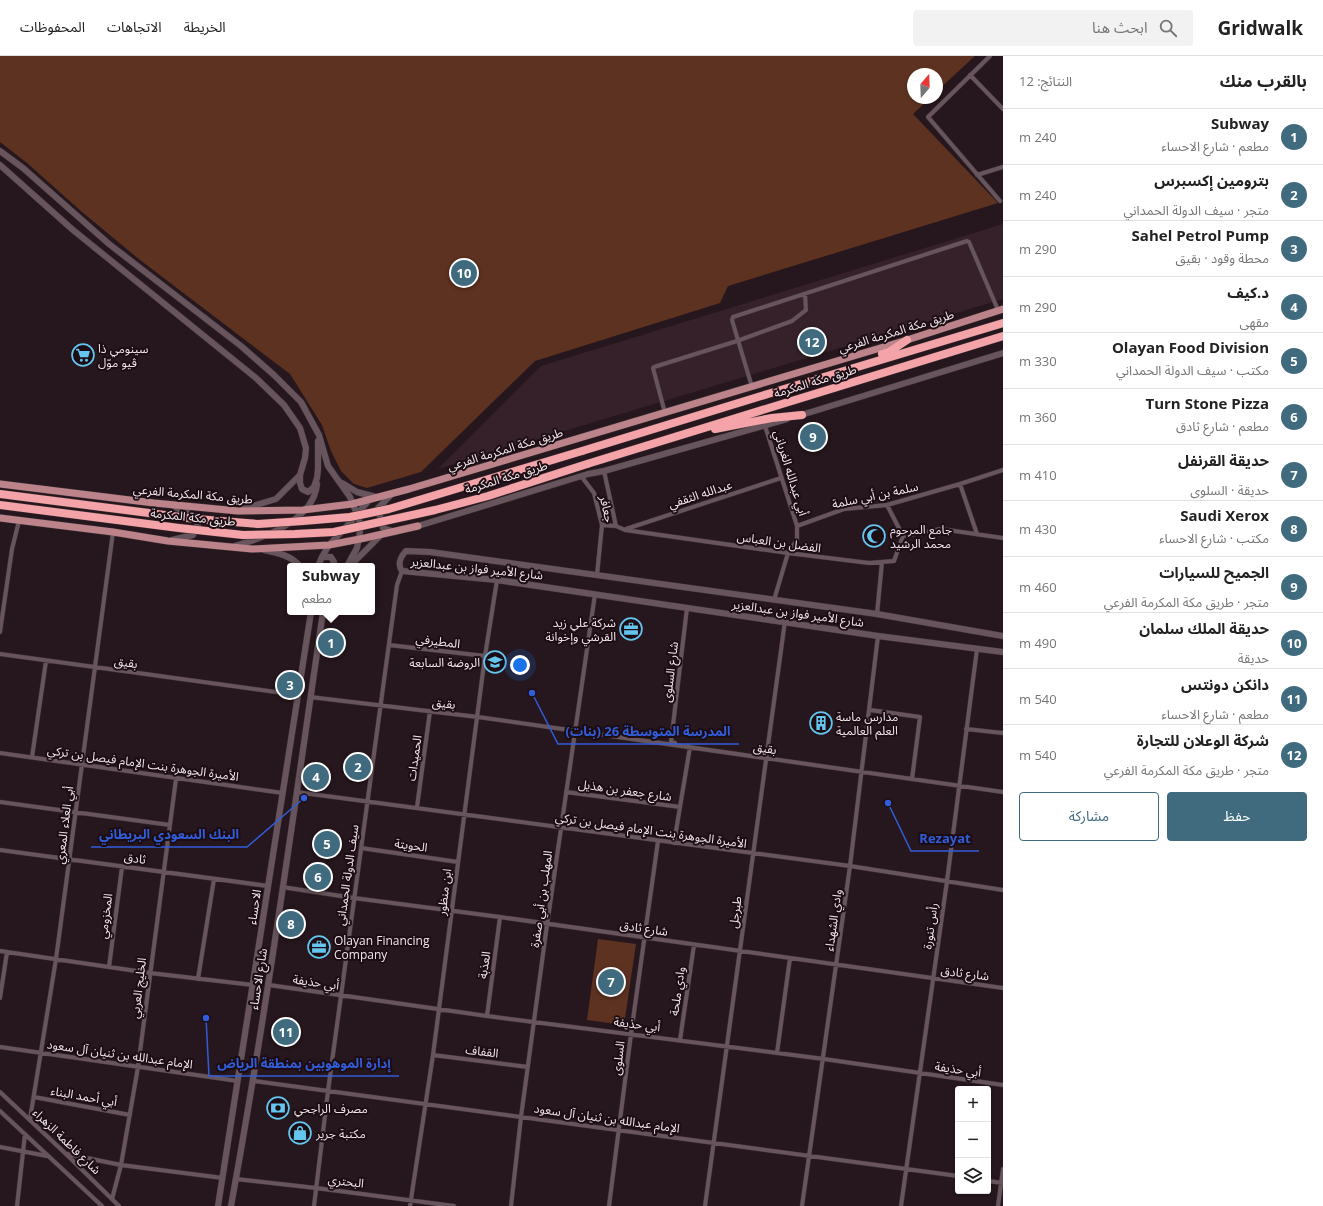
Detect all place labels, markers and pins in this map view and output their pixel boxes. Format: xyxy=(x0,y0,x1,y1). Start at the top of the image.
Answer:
pin: 10 xyxy=(451,258,477,288)
pin: 12 xyxy=(799,327,825,357)
place label: سينومي ذا ڤيو موّل xyxy=(98,340,149,371)
supermarket icon: سينومي ذا ڤيو موّل xyxy=(70,342,96,368)
pin: 9 xyxy=(800,422,826,452)
place label: جامع المرحوم محمد الرشيد xyxy=(890,521,952,552)
mosque icon: جامع المرحوم محمد الرشيد xyxy=(861,523,887,549)
place label: شركة علي زيد القرشي وإخوانة xyxy=(546,614,616,646)
office icon: شركة علي زيد القرشي وإخوانة xyxy=(618,616,644,642)
pin: 1 xyxy=(318,628,344,658)
school or university icon: الروضة السابعة xyxy=(482,649,508,675)
place label: الروضة السابعة xyxy=(409,654,480,671)
pin: 3 xyxy=(277,670,303,700)
place label: مدارس ماسة العلم العالمية xyxy=(836,708,898,740)
building icon: مدارس ماسة العلم العالمية xyxy=(808,710,834,736)
callout: المدرسة المتوسطة 26 (بنات) xyxy=(558,719,739,744)
pin: 2 xyxy=(345,752,371,782)
pin: 4 xyxy=(303,762,329,792)
callout: البنك السعودي البريطاني xyxy=(91,822,247,847)
callout: Rezayat xyxy=(911,826,979,851)
pin: 5 xyxy=(314,829,340,859)
pin: 6 xyxy=(305,862,331,892)
pin: 8 xyxy=(278,909,304,939)
place label: Olayan Financing Company xyxy=(334,932,430,963)
office icon: Olayan Financing Company xyxy=(306,934,332,960)
pin: 7 xyxy=(598,967,624,997)
pin: 11 xyxy=(273,1017,299,1047)
callout: إدارة الموهوبين بمنطقة الرياض xyxy=(209,1051,399,1076)
bank icon: مصرف الراجحي xyxy=(265,1095,291,1121)
place label: مصرف الراجحي xyxy=(294,1100,368,1118)
shop icon: مكتبة جرير xyxy=(287,1120,313,1146)
place label: مكتبة جرير xyxy=(315,1125,366,1142)

